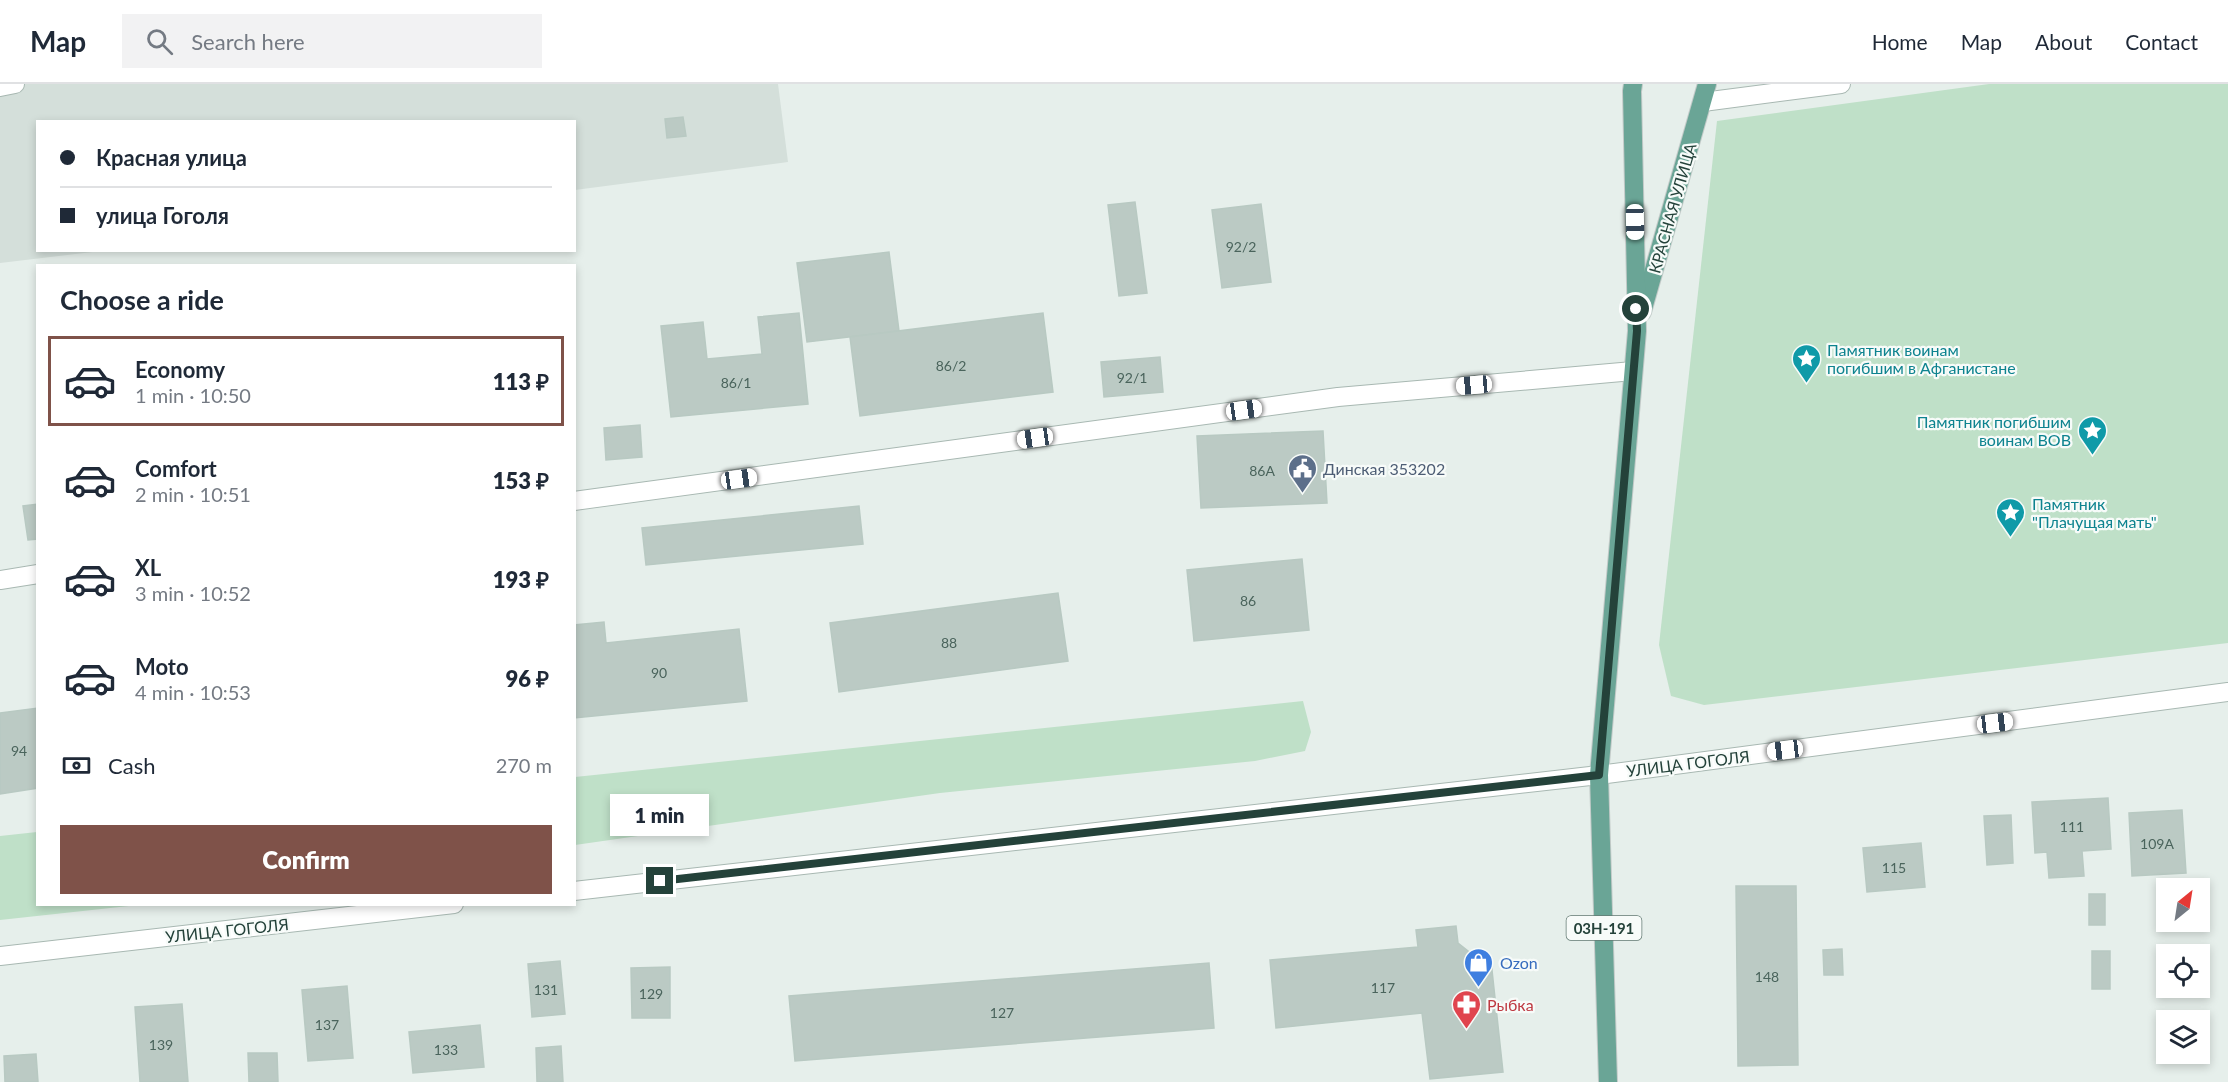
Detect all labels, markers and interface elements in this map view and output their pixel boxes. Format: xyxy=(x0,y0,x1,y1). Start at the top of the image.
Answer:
search box xyxy=(122,14,542,68)
text: Map xyxy=(30,24,86,58)
icon: search xyxy=(143,25,176,58)
text: Search here xyxy=(191,28,305,55)
text: Home xyxy=(1872,29,1928,54)
text: Map xyxy=(1961,29,2002,54)
text: About xyxy=(2035,29,2092,54)
text: Contact xyxy=(2125,29,2198,54)
street label: КРАСНАЯ УЛИЦА xyxy=(1644,140,1700,275)
text: Красная улица xyxy=(96,144,247,171)
text: улица Гоголя xyxy=(96,202,229,229)
car xyxy=(1626,204,1644,240)
house number: 92/2 xyxy=(1226,238,1256,255)
text: Choose a ride xyxy=(60,283,224,316)
route start xyxy=(1622,295,1649,322)
place label: Памятник воинам погибшим в Афганистане xyxy=(1827,340,2016,377)
place icon: Памятник воинам погибшим в Афганистане xyxy=(1790,342,1822,384)
icon: car xyxy=(63,354,117,408)
text: Economy xyxy=(135,356,225,383)
house number: 86/2 xyxy=(936,357,966,374)
text: 113 ₽ xyxy=(493,368,549,395)
house number: 92/1 xyxy=(1117,369,1147,386)
house number: 86/1 xyxy=(721,374,751,391)
car xyxy=(1455,374,1493,396)
text: 1 min · 10:50 xyxy=(135,383,251,407)
car xyxy=(1225,399,1263,421)
place label: Памятник погибшим воинам ВОВ xyxy=(1917,412,2071,449)
place icon: Памятник погибшим воинам ВОВ xyxy=(2076,414,2108,456)
car xyxy=(1016,427,1054,449)
public building icon: Динская 353202 xyxy=(1286,452,1318,494)
icon: car xyxy=(63,453,117,507)
text: Comfort xyxy=(135,455,217,482)
place label: Динская 353202 xyxy=(1323,459,1445,478)
house number: 86А xyxy=(1249,462,1275,479)
text: 153 ₽ xyxy=(493,467,549,494)
car xyxy=(720,468,758,490)
text: 2 min · 10:51 xyxy=(135,482,251,506)
place label: Памятник "Плачущая мать" xyxy=(2032,494,2157,531)
place icon: Памятник "Плачущая мать" xyxy=(1995,496,2027,538)
icon: car xyxy=(63,552,117,606)
text: XL xyxy=(135,554,161,581)
text: 193 ₽ xyxy=(493,566,549,593)
text: 3 min · 10:52 xyxy=(135,581,251,605)
house number: 86 xyxy=(1240,592,1256,609)
house number: 88 xyxy=(941,634,957,651)
icon: car xyxy=(63,651,117,705)
text: Moto xyxy=(135,653,189,680)
house number: 90 xyxy=(651,664,667,681)
text: 96 ₽ xyxy=(506,665,549,692)
text: 4 min · 10:53 xyxy=(135,680,251,704)
car xyxy=(1976,712,2014,734)
car xyxy=(1766,739,1804,761)
house number: 94 xyxy=(11,742,27,759)
street label: УЛИЦА ГОГОЛЯ xyxy=(1625,746,1751,780)
icon: cash xyxy=(60,749,93,782)
text: Cash xyxy=(108,752,155,779)
text: 270 m xyxy=(496,753,552,777)
callout: 1 min xyxy=(610,794,710,836)
text: 1 min xyxy=(635,803,684,827)
house number: 111 xyxy=(2060,818,2084,835)
button: Confirm xyxy=(60,825,552,894)
house number: 109А xyxy=(2140,835,2174,852)
house number: 115 xyxy=(1882,859,1906,876)
route end xyxy=(646,867,673,894)
north arrow xyxy=(2156,878,2210,932)
map controls xyxy=(2156,878,2210,1064)
street label: УЛИЦА ГОГОЛЯ xyxy=(164,914,290,946)
road number: 03Н-191 xyxy=(1566,916,1642,940)
button: locate xyxy=(2156,944,2210,998)
shop icon: Ozon xyxy=(1463,946,1495,988)
place label: Ozon xyxy=(1500,953,1538,972)
house number: 148 xyxy=(1755,968,1779,985)
house number: 117 xyxy=(1371,979,1395,996)
house number: 131 xyxy=(534,981,558,998)
house number: 129 xyxy=(639,985,663,1002)
pharmacy icon: Рыбка xyxy=(1450,988,1482,1030)
place label: Рыбка xyxy=(1487,995,1534,1014)
house number: 127 xyxy=(990,1004,1014,1021)
button: layers xyxy=(2156,1010,2210,1064)
house number: 137 xyxy=(315,1016,339,1033)
house number: 139 xyxy=(149,1036,173,1053)
house number: 133 xyxy=(434,1041,458,1058)

